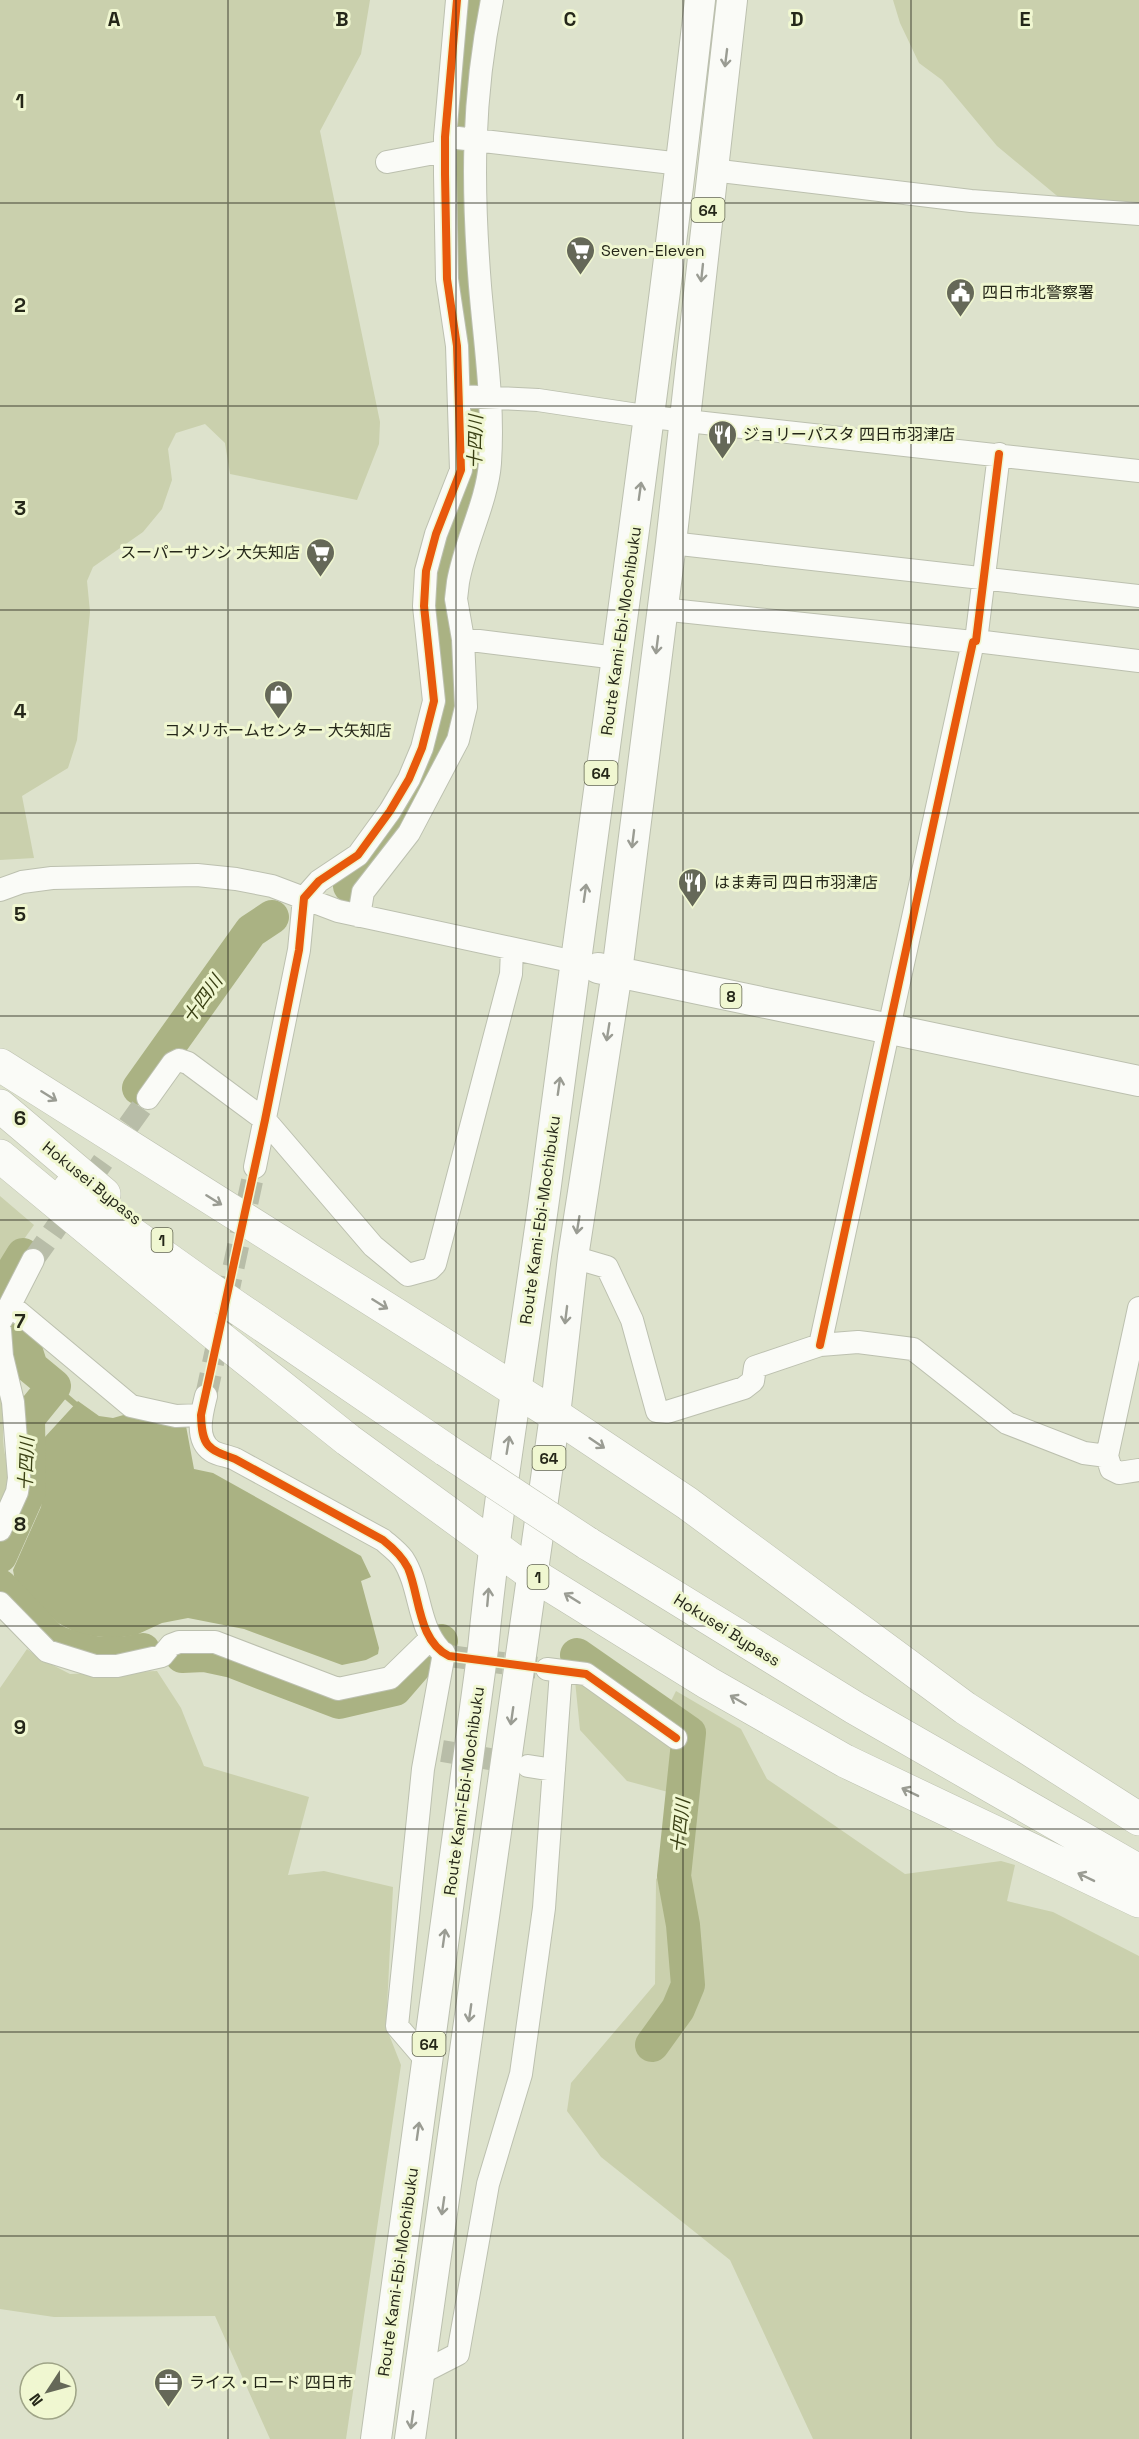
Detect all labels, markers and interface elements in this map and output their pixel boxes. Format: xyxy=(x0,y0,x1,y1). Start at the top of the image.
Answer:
text: A xyxy=(108,6,121,32)
text: B xyxy=(335,6,349,32)
text: C xyxy=(564,6,577,32)
text: D xyxy=(790,6,804,32)
text: E xyxy=(1019,6,1031,32)
one-way arrow xyxy=(720,48,731,68)
text: 1 xyxy=(15,88,25,114)
road number: 64 xyxy=(692,198,724,222)
supermarket icon: Seven-Eleven xyxy=(564,234,596,276)
place label: Seven-Eleven xyxy=(601,240,704,261)
one-way arrow xyxy=(696,262,707,282)
public building icon: 四日市北警察署 xyxy=(945,276,977,318)
place label: 四日市北警察署 xyxy=(982,282,1094,303)
text: 2 xyxy=(14,292,26,318)
water label: 十四川 xyxy=(463,413,487,469)
restaurant icon: ジョリーパスタ 四日市羽津店 xyxy=(706,418,738,460)
place label: ジョリーパスタ 四日市羽津店 xyxy=(743,424,955,445)
one-way arrow xyxy=(635,482,646,502)
text: 3 xyxy=(14,495,26,521)
street label: Route Kami-Ebi-Mochibuku xyxy=(596,525,646,737)
supermarket icon: スーパーサンシ 大矢知店 xyxy=(305,536,337,578)
place label: スーパーサンシ 大矢知店 xyxy=(120,542,300,563)
one-way arrow xyxy=(651,635,662,655)
shop icon: コメリホームセンター 大矢知店 xyxy=(262,678,294,720)
text: 4 xyxy=(14,698,27,724)
place label: コメリホームセンター 大矢知店 xyxy=(164,720,392,741)
road number: 64 xyxy=(584,761,618,785)
one-way arrow xyxy=(628,828,639,848)
restaurant icon: はま寿司 四日市羽津店 xyxy=(677,866,709,908)
place label: はま寿司 四日市羽津店 xyxy=(714,872,878,893)
one-way arrow xyxy=(579,883,590,903)
text: 5 xyxy=(14,901,26,927)
water label: 十四川 xyxy=(177,969,228,1028)
road number: 8 xyxy=(720,984,742,1008)
one-way arrow xyxy=(602,1022,613,1041)
one-way arrow xyxy=(553,1076,564,1096)
one-way arrow xyxy=(41,1090,57,1102)
text: 6 xyxy=(14,1105,26,1131)
street label: Route Kami-Ebi-Mochibuku xyxy=(515,1114,565,1326)
street label: Hokusei Bypass xyxy=(38,1137,146,1229)
one-way arrow xyxy=(206,1194,222,1206)
one-way arrow xyxy=(573,1214,584,1234)
road number: 1 xyxy=(152,1228,172,1252)
one-way arrow xyxy=(371,1297,388,1310)
one-way arrow xyxy=(561,1305,572,1325)
text: 7 xyxy=(14,1308,26,1334)
water label: 十四川 xyxy=(14,1435,39,1491)
one-way arrow xyxy=(503,1436,514,1456)
one-way arrow xyxy=(588,1437,605,1449)
road number: 64 xyxy=(532,1446,566,1470)
text: 8 xyxy=(14,1511,26,1537)
road number: 1 xyxy=(528,1565,548,1589)
one-way arrow xyxy=(483,1588,494,1607)
street label: Hokusei Bypass xyxy=(670,1589,784,1671)
one-way arrow xyxy=(564,1592,581,1604)
street label: Route Kami-Ebi-Mochibuku xyxy=(439,1685,489,1897)
one-way arrow xyxy=(730,1694,747,1706)
one-way arrow xyxy=(506,1705,517,1725)
text: 9 xyxy=(14,1714,26,1740)
one-way arrow xyxy=(902,1786,920,1798)
water label: 十四川 xyxy=(666,1796,694,1854)
one-way arrow xyxy=(1077,1870,1095,1882)
one-way arrow xyxy=(438,1929,449,1948)
one-way arrow xyxy=(464,2002,475,2022)
road number: 64 xyxy=(412,2032,446,2056)
one-way arrow xyxy=(412,2122,423,2142)
street label: Route Kami-Ebi-Mochibuku xyxy=(373,2166,423,2378)
one-way arrow xyxy=(437,2195,448,2215)
north arrow xyxy=(18,2361,78,2421)
office icon: ライス・ロード 四日市 xyxy=(152,2366,184,2408)
place label: ライス・ロード 四日市 xyxy=(189,2372,353,2393)
text: N xyxy=(25,2389,48,2410)
one-way arrow xyxy=(407,2409,418,2429)

